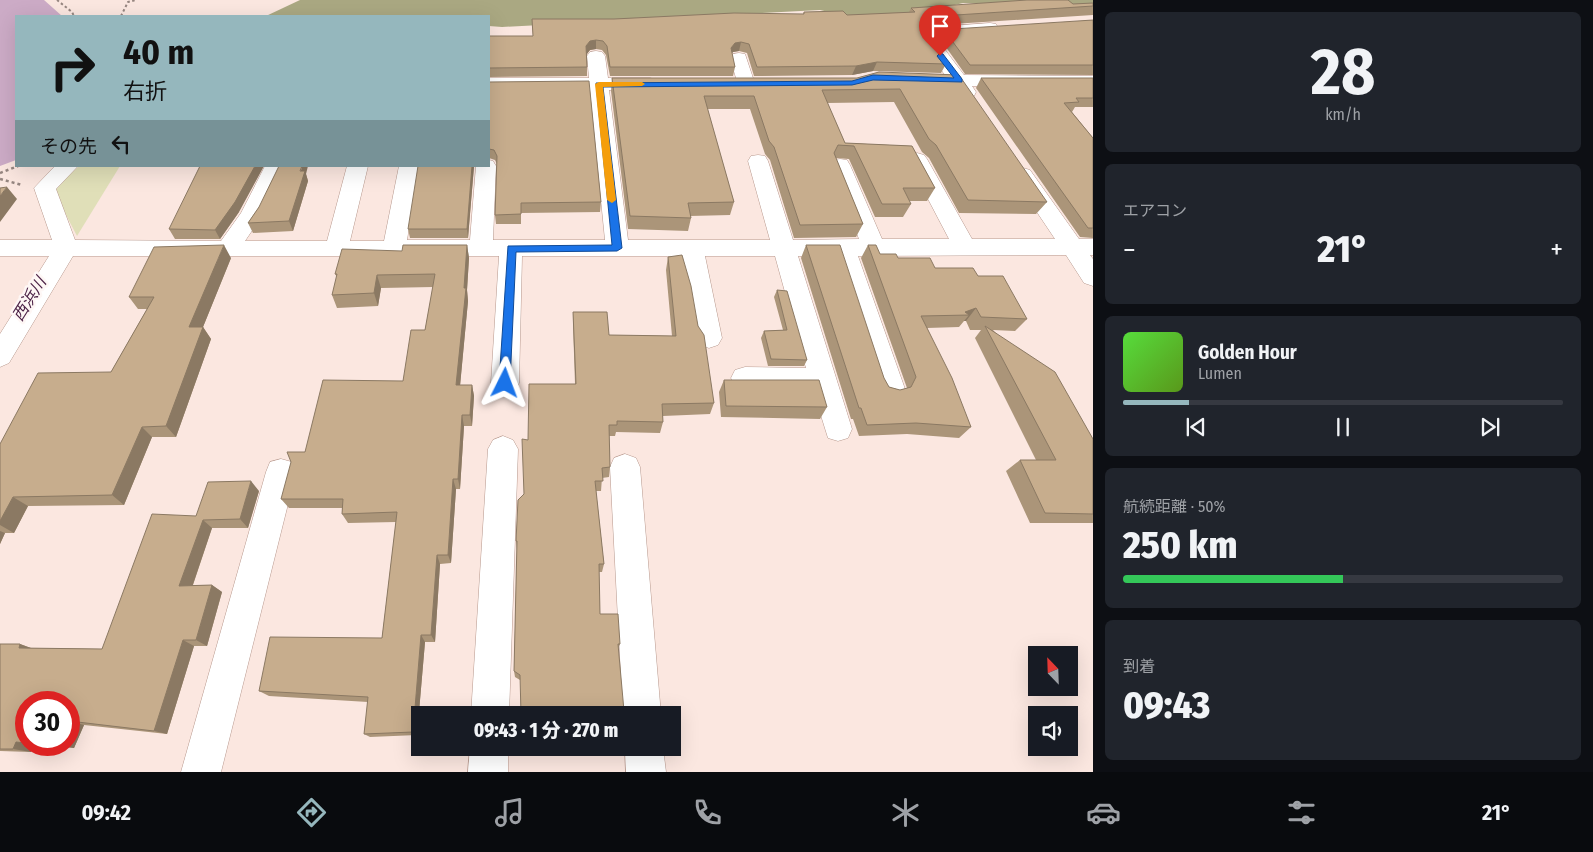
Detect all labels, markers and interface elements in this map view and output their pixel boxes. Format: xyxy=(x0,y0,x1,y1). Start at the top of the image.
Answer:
pin xyxy=(919,5,961,56)
icon: arrive xyxy=(926,12,954,40)
text: 40 m xyxy=(123,31,194,73)
text: 28 xyxy=(1311,33,1375,111)
icon: right xyxy=(40,35,105,100)
text: 右折 xyxy=(123,78,167,105)
text: km/h xyxy=(1325,105,1361,124)
icon: left xyxy=(107,130,135,158)
text: その先 xyxy=(40,135,97,158)
text: エアコン xyxy=(1123,201,1187,220)
text: 21° xyxy=(1317,226,1369,272)
text: − xyxy=(1123,233,1136,266)
text: + xyxy=(1550,233,1563,266)
water label: 西浜川 xyxy=(8,272,51,324)
text: Golden Hour xyxy=(1198,341,1297,364)
position arrow xyxy=(478,356,530,408)
text: Lumen xyxy=(1198,364,1242,383)
icon: previous xyxy=(1182,413,1210,441)
icon: pause xyxy=(1329,413,1357,441)
icon: next xyxy=(1476,413,1504,441)
text: 航続距離 · 50% xyxy=(1123,497,1226,516)
text: 250 km xyxy=(1123,522,1237,568)
north arrow xyxy=(1028,646,1078,696)
map controls xyxy=(1028,646,1078,756)
text: 到着 xyxy=(1123,657,1155,676)
text: 09:43 xyxy=(1123,682,1210,728)
speed limit sign: 30 xyxy=(15,691,80,756)
button: sound xyxy=(1028,706,1078,756)
text: 09:43 · 1 分 · 270 m xyxy=(474,719,618,742)
icon: directions xyxy=(294,795,329,830)
icon: music xyxy=(492,795,527,830)
icon: phone xyxy=(690,795,725,830)
icon: climate xyxy=(888,795,923,830)
icon: car xyxy=(1086,795,1121,830)
icon: filters xyxy=(1284,795,1319,830)
text: 09:42 xyxy=(82,799,131,826)
text: 21° xyxy=(1482,799,1511,826)

